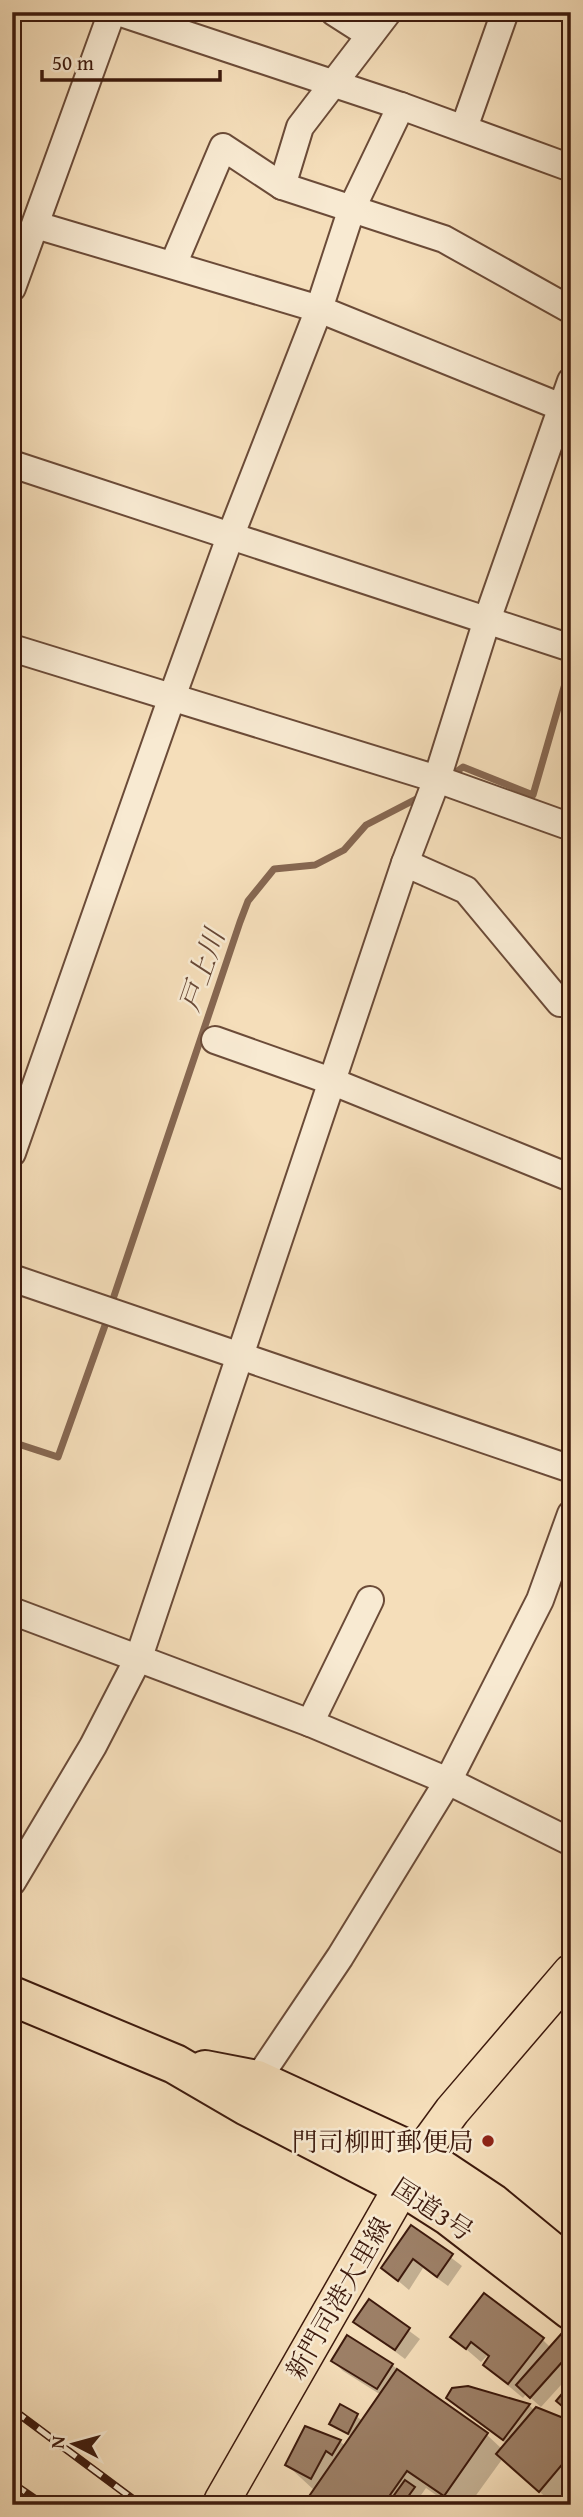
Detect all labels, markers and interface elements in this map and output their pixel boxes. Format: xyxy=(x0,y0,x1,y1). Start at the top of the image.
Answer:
scale bar xyxy=(42,38,220,82)
text: 50 m xyxy=(52,47,94,78)
water label: 戸上川 xyxy=(168,921,235,1016)
place label: 門司柳町郵便局 xyxy=(292,2122,474,2161)
marker: 門司柳町郵便局 xyxy=(480,2133,496,2149)
street label: 国道3号 xyxy=(384,2168,482,2250)
street label: 新門司港大里線 xyxy=(276,2209,400,2387)
north arrow xyxy=(38,2408,108,2478)
text: N xyxy=(43,2434,72,2450)

